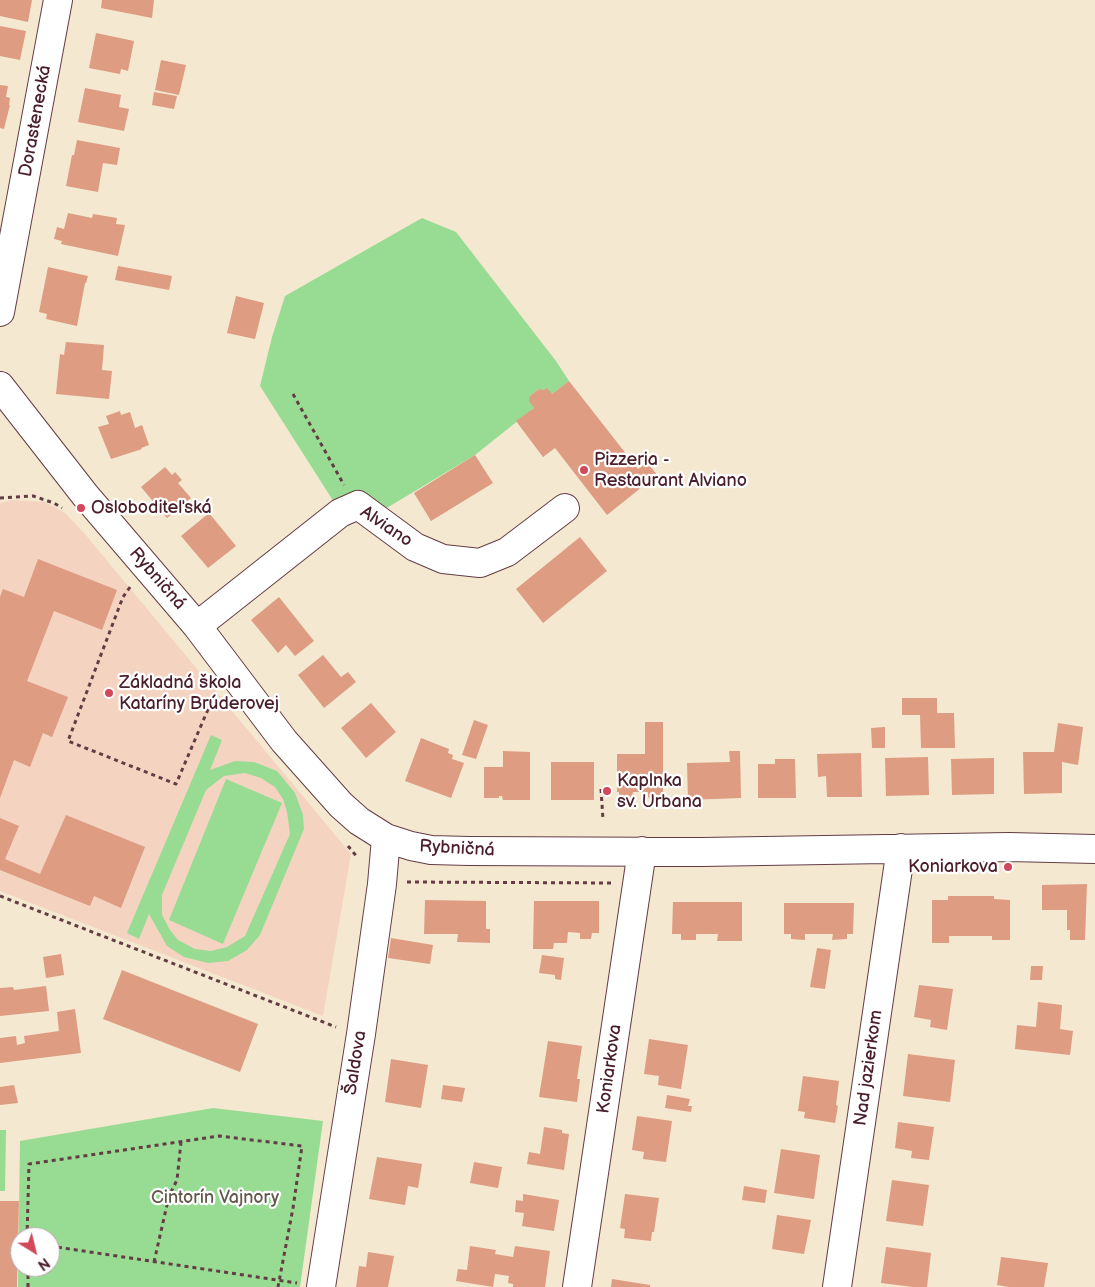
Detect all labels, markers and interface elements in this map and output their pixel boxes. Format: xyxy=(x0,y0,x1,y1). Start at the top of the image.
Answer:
street label: Dorastenecká xyxy=(16,63,56,179)
place label: Pizzeria - Restaurant Alviano xyxy=(594,449,747,492)
marker: Pizzeria - Restaurant Alviano xyxy=(578,464,590,476)
place label: Osloboditeľská xyxy=(91,497,212,519)
marker: Osloboditeľská xyxy=(75,502,87,514)
street label: Alviano xyxy=(356,502,416,552)
street label: Rybničná xyxy=(124,543,190,615)
place label: Základná škola Kataríny Brúderovej xyxy=(119,672,279,714)
marker: Základná škola Kataríny Brúderovej xyxy=(103,687,115,699)
place label: Kaplnka sv. Urbana xyxy=(617,770,702,812)
marker: Kaplnka sv. Urbana xyxy=(601,785,613,797)
street label: Rybničná xyxy=(419,836,495,862)
place label: Koniarkova xyxy=(908,856,998,878)
marker: Koniarkova xyxy=(1002,861,1014,873)
street label: Nad jazierkom xyxy=(850,1009,888,1127)
street label: Koniarkova xyxy=(593,1023,627,1115)
street label: Šaldova xyxy=(340,1029,372,1097)
park label: Cintorín Vajnory xyxy=(151,1187,279,1209)
north arrow xyxy=(10,1227,60,1277)
text: N xyxy=(34,1254,53,1274)

